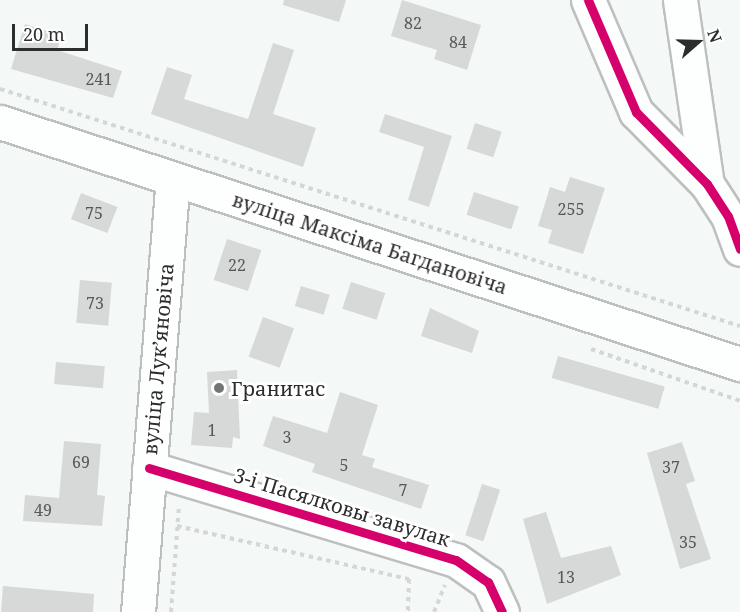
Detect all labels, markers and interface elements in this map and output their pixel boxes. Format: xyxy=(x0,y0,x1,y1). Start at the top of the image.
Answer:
scale bar xyxy=(15,12,92,50)
north arrow xyxy=(668,12,728,72)
house number: 82 xyxy=(404,13,422,33)
text: 20 m xyxy=(23,22,65,46)
text: N xyxy=(702,26,727,46)
house number: 84 xyxy=(449,32,467,52)
house number: 241 xyxy=(86,69,112,89)
street label: вуліца Максіма Багдановіча xyxy=(229,187,511,299)
house number: 255 xyxy=(558,199,584,219)
house number: 75 xyxy=(85,203,103,223)
house number: 22 xyxy=(228,255,246,275)
street label: вуліца Лукʼяновіча xyxy=(138,262,178,456)
house number: 73 xyxy=(86,293,104,313)
place label: Гранитас xyxy=(231,376,325,400)
marker: Гранитас xyxy=(212,381,226,395)
house number: 1 xyxy=(208,420,216,440)
house number: 3 xyxy=(283,427,291,447)
house number: 69 xyxy=(72,452,90,472)
house number: 5 xyxy=(340,455,348,475)
house number: 37 xyxy=(662,457,680,477)
street label: 3-і Пасялковы завулак xyxy=(231,463,453,551)
house number: 7 xyxy=(399,480,407,500)
house number: 49 xyxy=(34,500,52,520)
house number: 35 xyxy=(679,532,697,552)
house number: 13 xyxy=(557,567,575,587)

